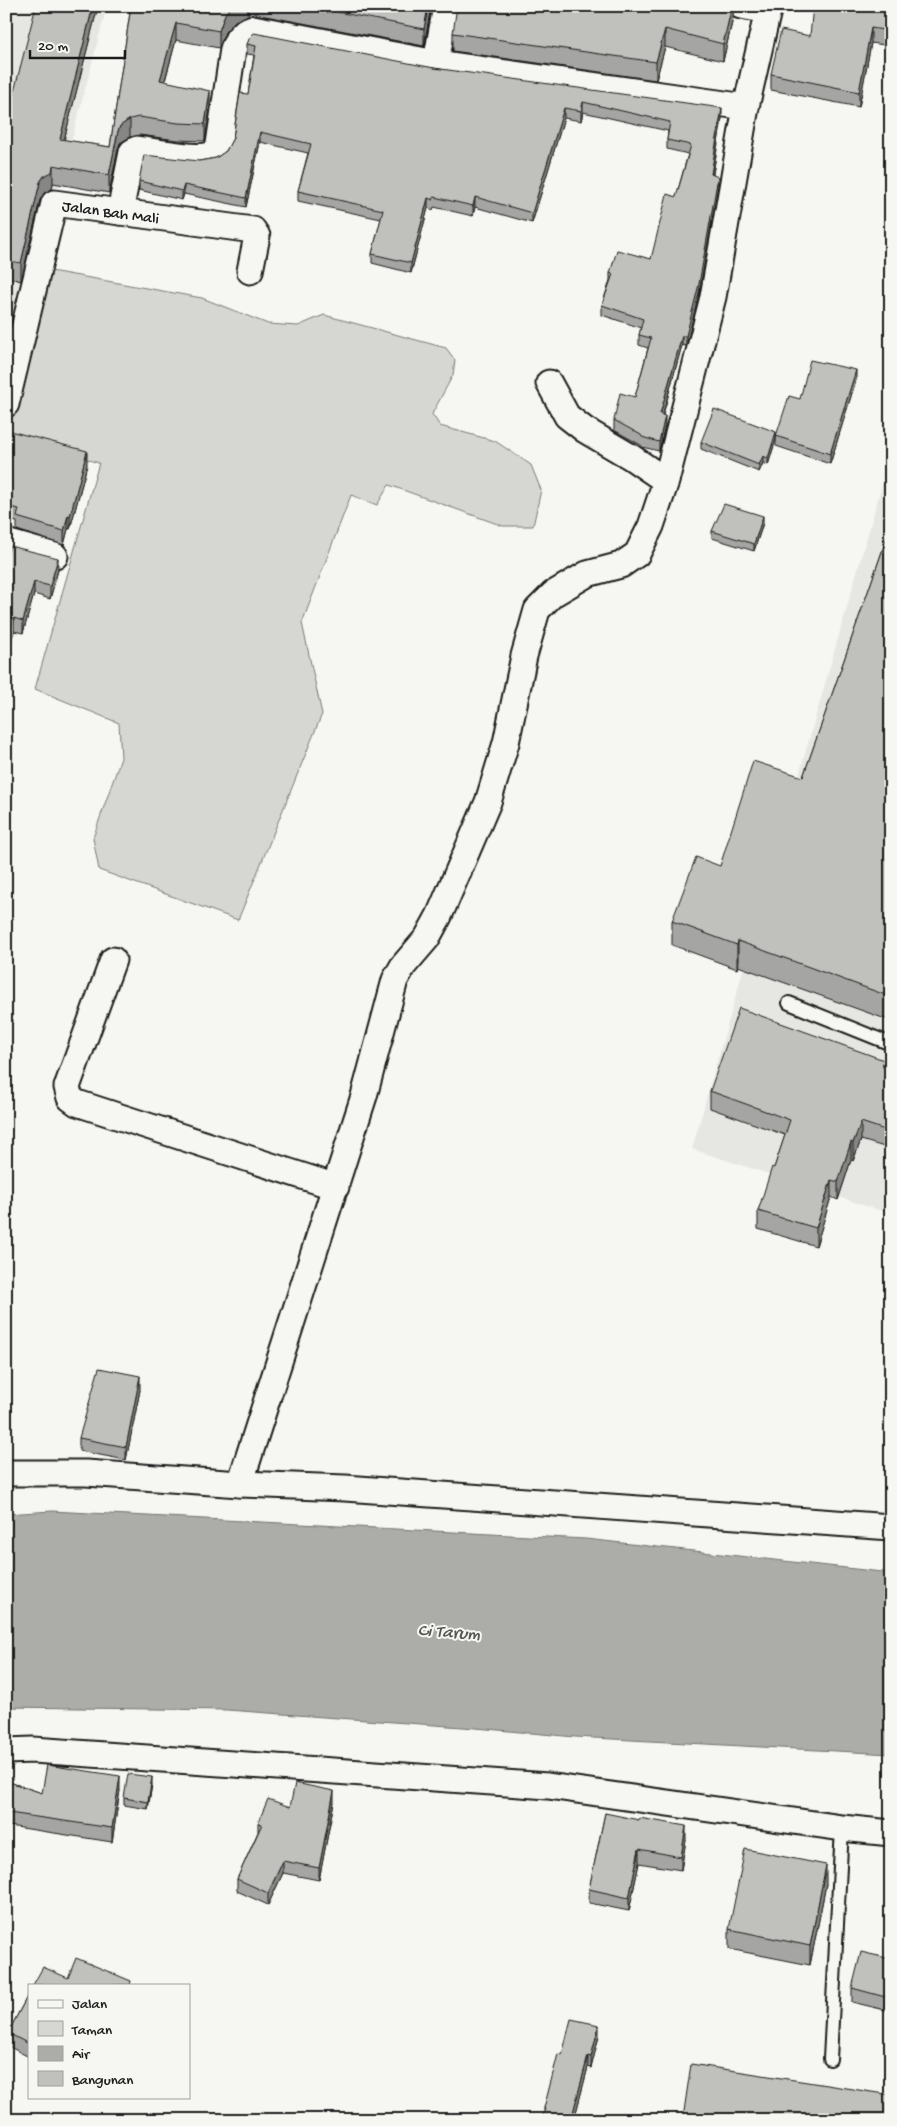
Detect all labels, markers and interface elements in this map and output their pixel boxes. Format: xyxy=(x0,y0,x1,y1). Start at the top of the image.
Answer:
scale bar xyxy=(30,28,125,60)
text: 20 m xyxy=(38,38,68,56)
street label: Jalan Bah Mali xyxy=(61,198,160,230)
water label: Ci Tarum xyxy=(417,1621,481,1646)
legend xyxy=(28,1984,190,2098)
text: Jalan xyxy=(72,1996,107,2014)
text: Taman xyxy=(71,2022,112,2040)
text: Air xyxy=(72,2046,91,2064)
text: Bangunan xyxy=(71,2072,133,2090)

